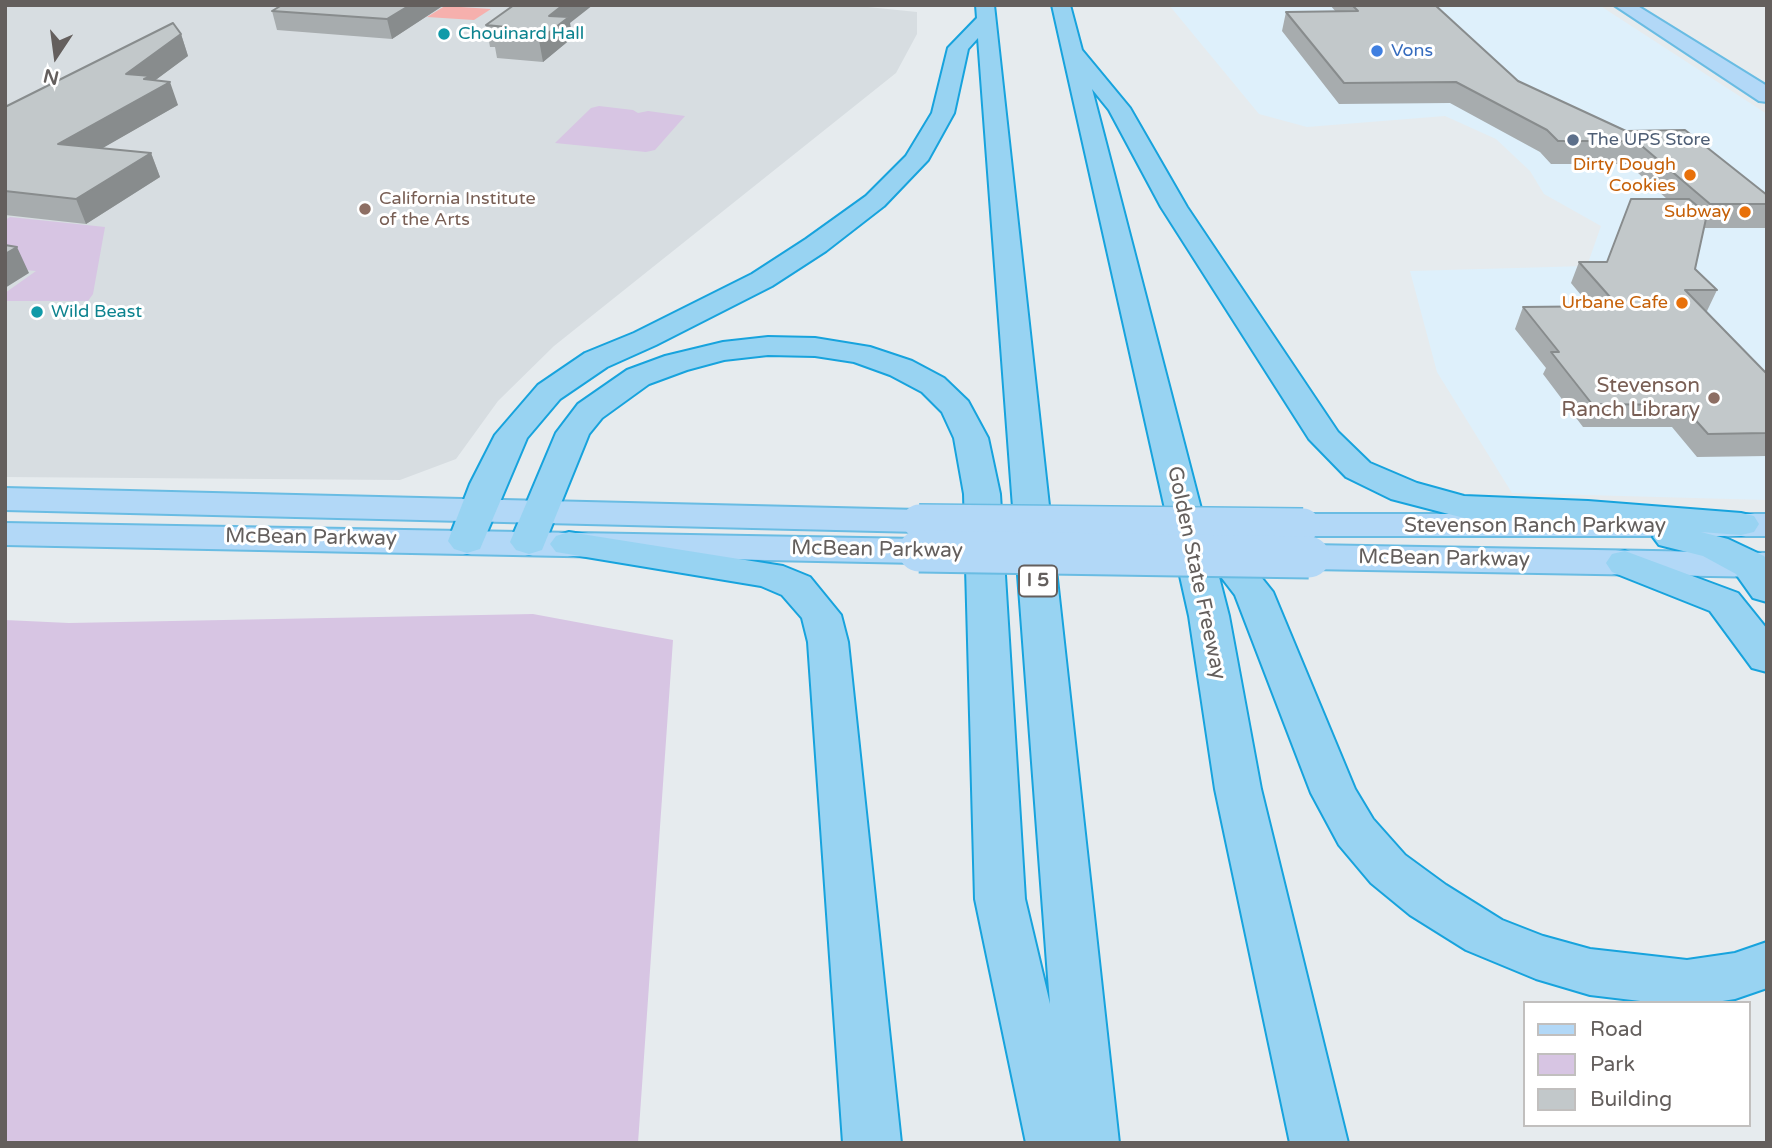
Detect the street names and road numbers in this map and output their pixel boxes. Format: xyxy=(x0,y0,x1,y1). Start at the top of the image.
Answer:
street label: Golden State Freeway xyxy=(1161,464,1231,682)
street label: Stevenson Ranch Parkway xyxy=(1404,513,1666,539)
street label: McBean Parkway xyxy=(225,524,397,552)
street label: McBean Parkway xyxy=(791,536,963,564)
street label: McBean Parkway xyxy=(1358,545,1530,573)
road number: I 5 xyxy=(1019,566,1057,596)

